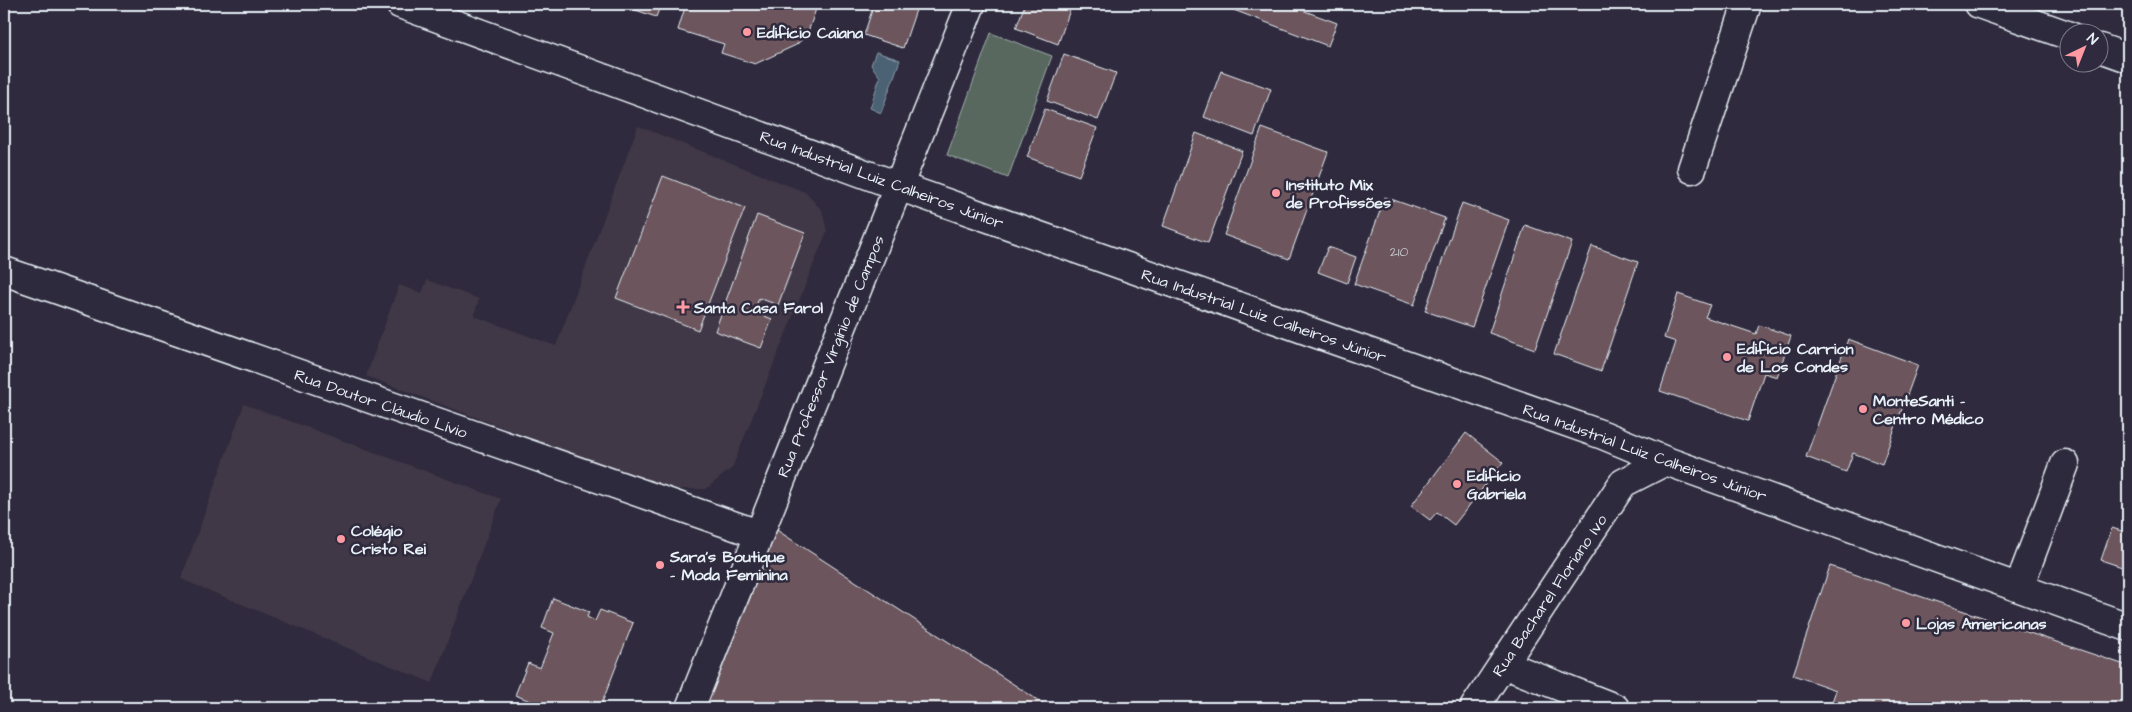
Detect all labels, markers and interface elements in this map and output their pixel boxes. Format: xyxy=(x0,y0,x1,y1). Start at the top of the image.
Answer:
place label: Edifício Caiana xyxy=(757,22,864,44)
north arrow xyxy=(2060,22,2110,72)
marker: Edifício Caiana xyxy=(741,26,753,38)
text: N xyxy=(2082,29,2102,50)
street label: Rua Industrial Luiz Calheiros Júnior xyxy=(757,126,1007,234)
place label: Instituto Mix de Profissões xyxy=(1285,174,1391,214)
marker: Instituto Mix de Profissões xyxy=(1270,187,1282,199)
street label: Rua Professor Virgínio de Campos xyxy=(772,232,891,481)
house number: 210 xyxy=(1390,242,1408,262)
street label: Rua Industrial Luiz Calheiros Júnior xyxy=(1138,264,1389,368)
place label: Santa Casa Farol xyxy=(693,297,824,319)
marker: Santa Casa Farol xyxy=(676,300,690,314)
place label: Edifício Carrion de Los Condes xyxy=(1736,338,1854,378)
marker: Edifício Carrion de Los Condes xyxy=(1721,351,1733,363)
street label: Rua Doutor Cláudio Lívio xyxy=(291,364,470,444)
place label: MonteSanti - Centro Médico xyxy=(1873,390,1984,430)
street label: Rua Industrial Luiz Calheiros Júnior xyxy=(1520,399,1770,507)
marker: MonteSanti - Centro Médico xyxy=(1857,403,1869,415)
place label: Edifício Gabriela xyxy=(1467,465,1527,505)
marker: Edifício Gabriela xyxy=(1451,478,1463,490)
street label: Rua Bacharel Floriano Ivo xyxy=(1487,510,1612,681)
place label: Colégio Cristo Rei xyxy=(351,520,427,560)
marker: Colégio Cristo Rei xyxy=(335,533,347,545)
place label: Sara's Boutique - Moda Feminina xyxy=(669,546,788,586)
marker: Sara's Boutique - Moda Feminina xyxy=(654,559,666,571)
place label: Lojas Americanas xyxy=(1916,613,2047,635)
marker: Lojas Americanas xyxy=(1900,617,1912,629)

